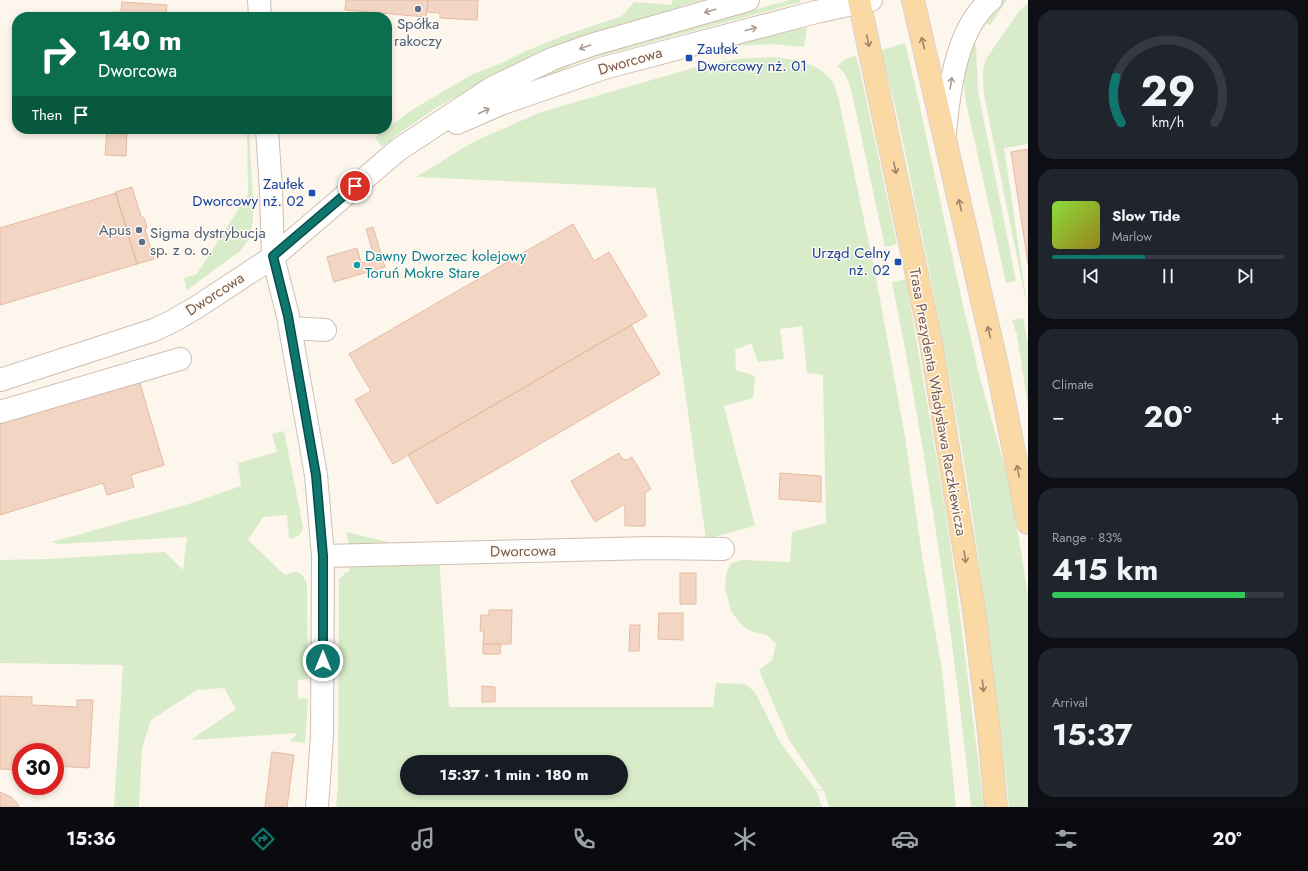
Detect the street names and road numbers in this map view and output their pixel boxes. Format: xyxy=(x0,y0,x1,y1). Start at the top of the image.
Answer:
street label: Dworcowa xyxy=(595,41,665,81)
street label: Trasa Prezydenta Władysława Raczkiewicza xyxy=(904,266,972,538)
street label: Dworcowa xyxy=(181,267,249,321)
street label: Dworcowa xyxy=(490,539,556,563)

